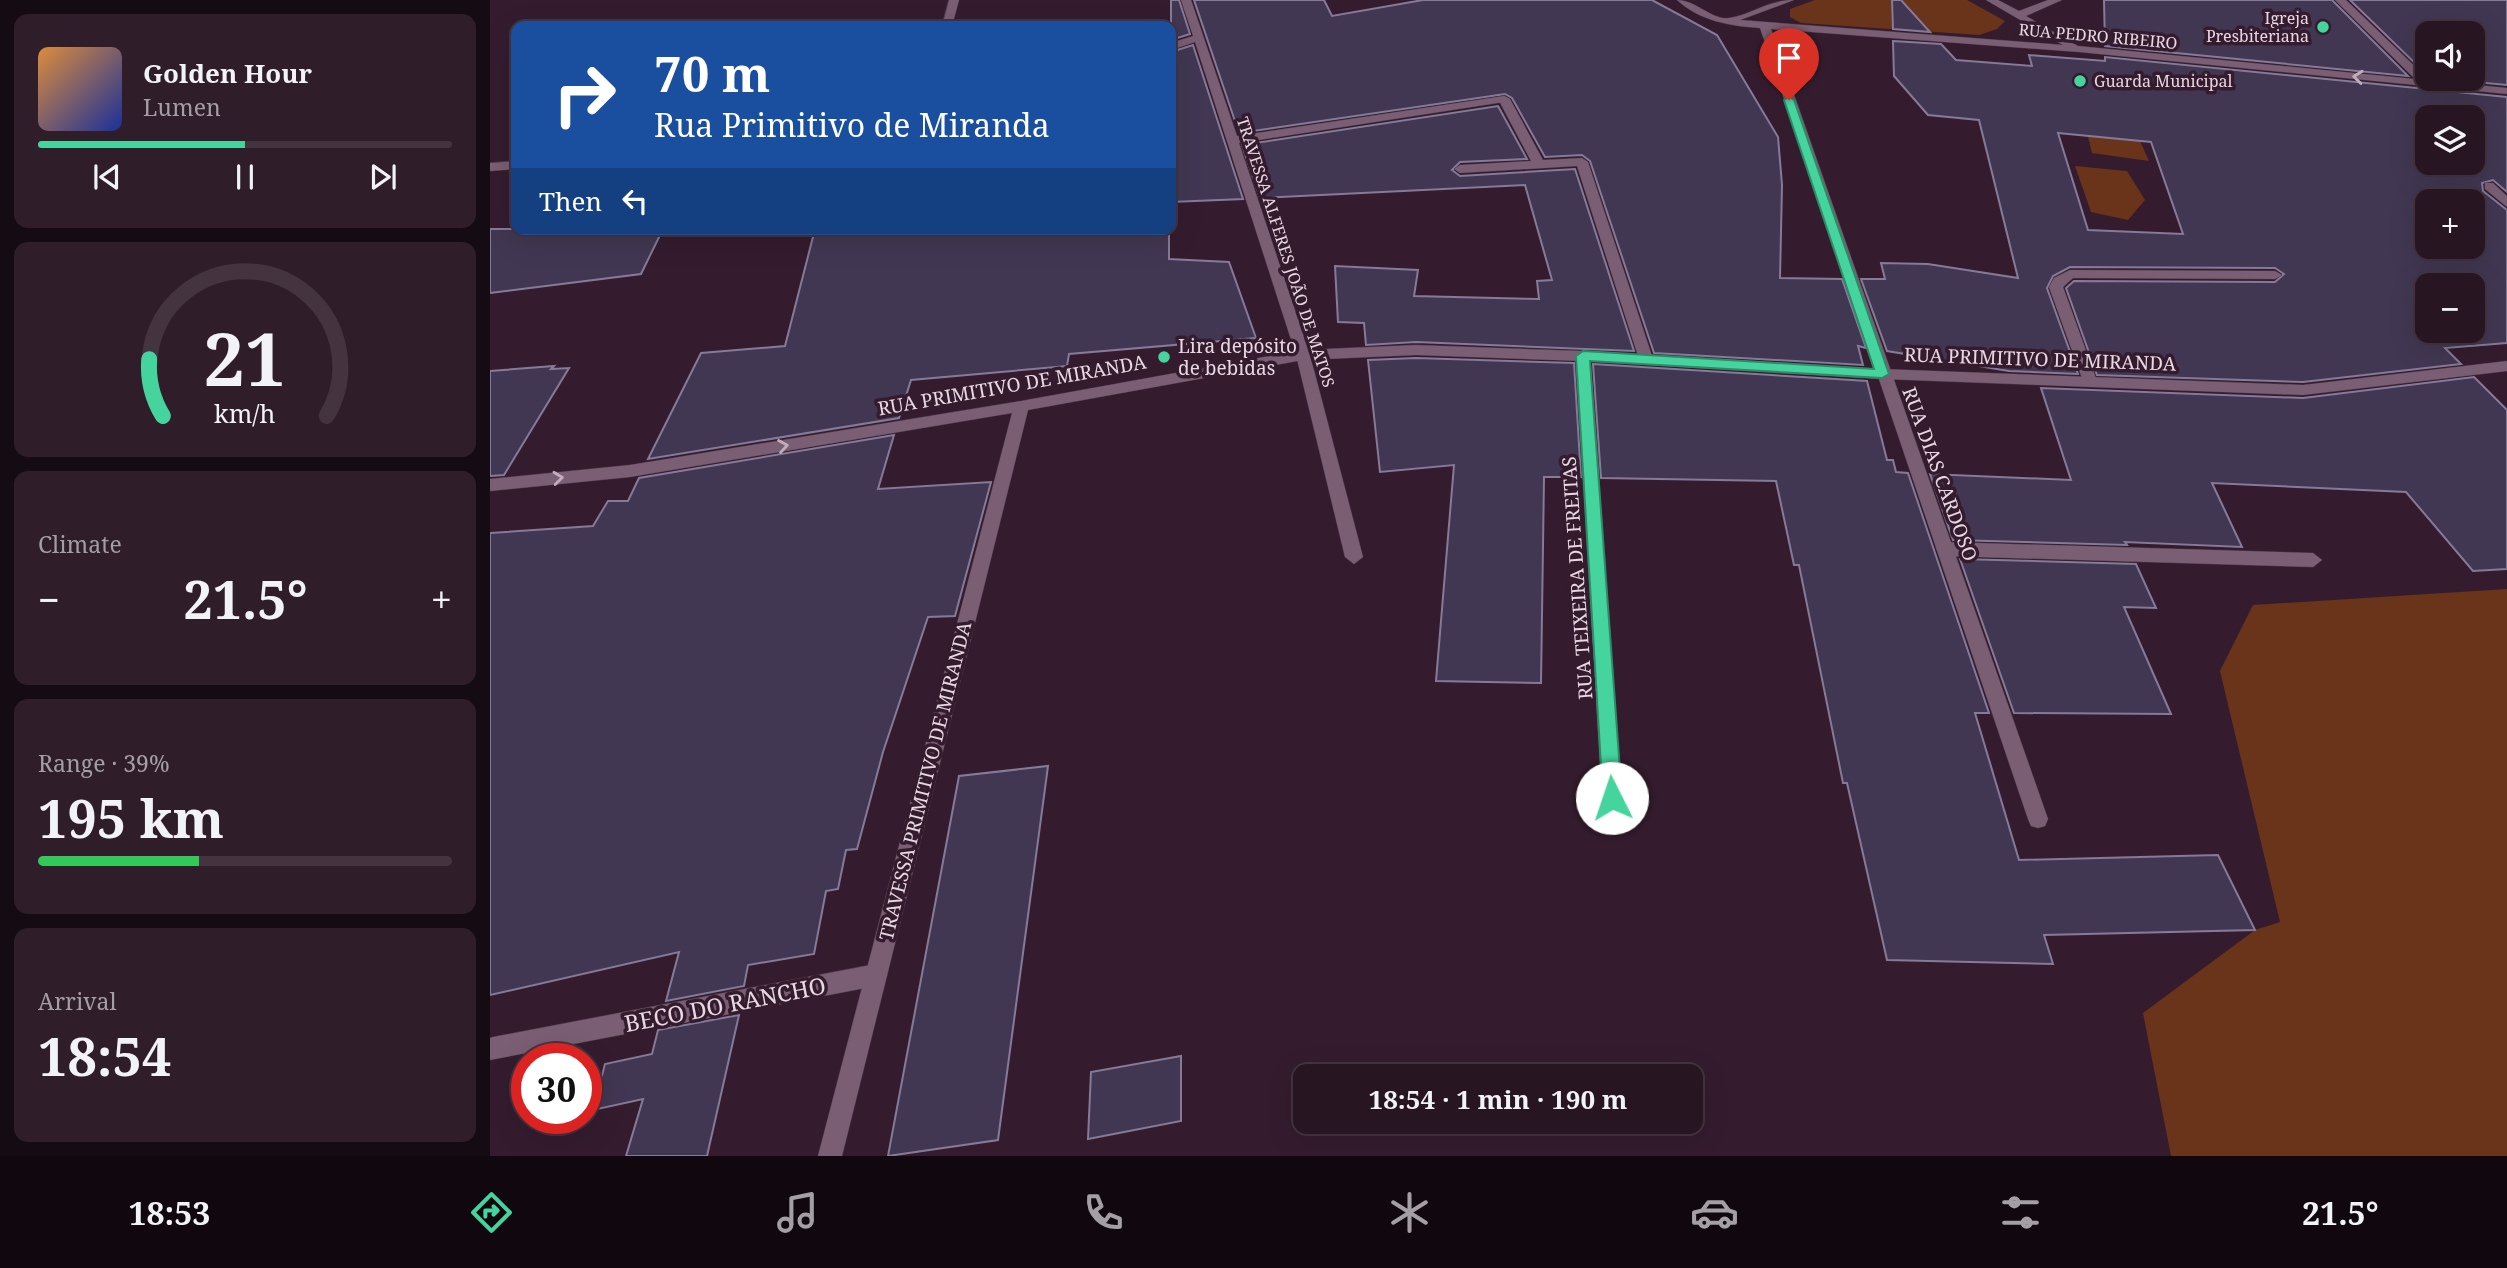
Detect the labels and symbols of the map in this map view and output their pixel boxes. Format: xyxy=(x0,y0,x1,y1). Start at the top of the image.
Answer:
place label: Igreja Presbiteriana xyxy=(2206,7,2309,47)
street label: RUA PEDRO RIBEIRO xyxy=(2018,18,2178,54)
marker: Igreja Presbiteriana xyxy=(2315,19,2331,35)
pin xyxy=(1759,28,1819,100)
one-way arrow xyxy=(2353,69,2364,84)
place label: Guarda Municipal xyxy=(2094,70,2233,92)
marker: Guarda Municipal xyxy=(2072,73,2088,89)
street label: TRAVESSA ALFERES JOÃO DE MATOS xyxy=(1232,114,1340,390)
place label: Lira depósito de bebidas xyxy=(1178,333,1297,381)
street label: RUA PRIMITIVO DE MIRANDA xyxy=(1904,341,2177,377)
street label: RUA PRIMITIVO DE MIRANDA xyxy=(876,348,1149,421)
marker: Lira depósito de bebidas xyxy=(1156,349,1172,365)
street label: RUA DIAS CARDOSO xyxy=(1896,383,1984,565)
one-way arrow xyxy=(777,439,789,454)
street label: RUA TEIXEIRA DE FREITAS xyxy=(1556,455,1598,701)
one-way arrow xyxy=(553,471,564,486)
street label: TRAVESSA PRIMITIVO DE MIRANDA xyxy=(873,618,977,943)
position arrow xyxy=(1575,761,1649,835)
street label: BECO DO RANCHO xyxy=(622,969,828,1039)
speed limit sign: 30 xyxy=(511,1043,602,1134)

